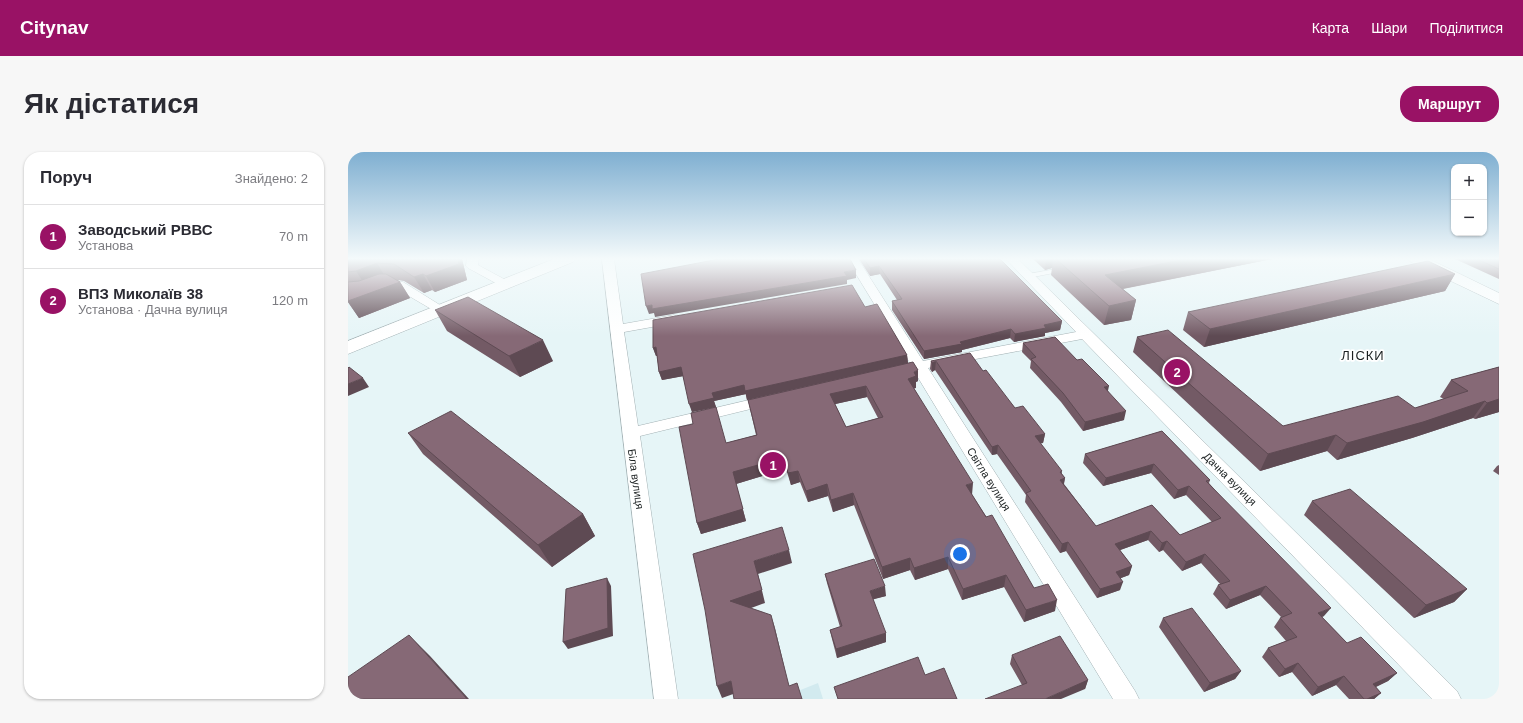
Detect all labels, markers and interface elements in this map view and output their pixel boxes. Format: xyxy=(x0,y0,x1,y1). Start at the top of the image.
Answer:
text: Citynav xyxy=(20,17,89,38)
text: Карта xyxy=(1312,20,1349,36)
text: Шари xyxy=(1371,20,1407,36)
text: Поділитися xyxy=(1429,20,1503,36)
button: Маршрут xyxy=(1400,86,1499,122)
text: Як дістатися xyxy=(24,88,199,119)
map controls xyxy=(1451,164,1487,236)
button: + xyxy=(1451,164,1487,200)
text: Поруч xyxy=(40,168,92,187)
text: Знайдено: 2 xyxy=(235,171,308,186)
button: − xyxy=(1451,200,1487,236)
text: Заводський РВВС xyxy=(78,221,213,238)
text: 1 xyxy=(49,229,57,244)
text: 70 m xyxy=(279,229,308,244)
text: Установа xyxy=(78,238,133,253)
text: ВПЗ Миколаїв 38 xyxy=(78,285,203,302)
text: 2 xyxy=(49,293,57,308)
text: 120 m xyxy=(272,293,308,308)
text: Установа · Дачна вулиця xyxy=(78,302,228,317)
district label: ЛІСКИ xyxy=(1341,348,1385,363)
pin: 2 xyxy=(1164,357,1190,387)
street label: Світла вулиця xyxy=(965,445,1013,513)
street label: Біла вулиця xyxy=(626,448,646,510)
pin: 1 xyxy=(760,450,786,480)
street label: Дачна вулиця xyxy=(1201,450,1259,508)
your location xyxy=(950,544,970,564)

